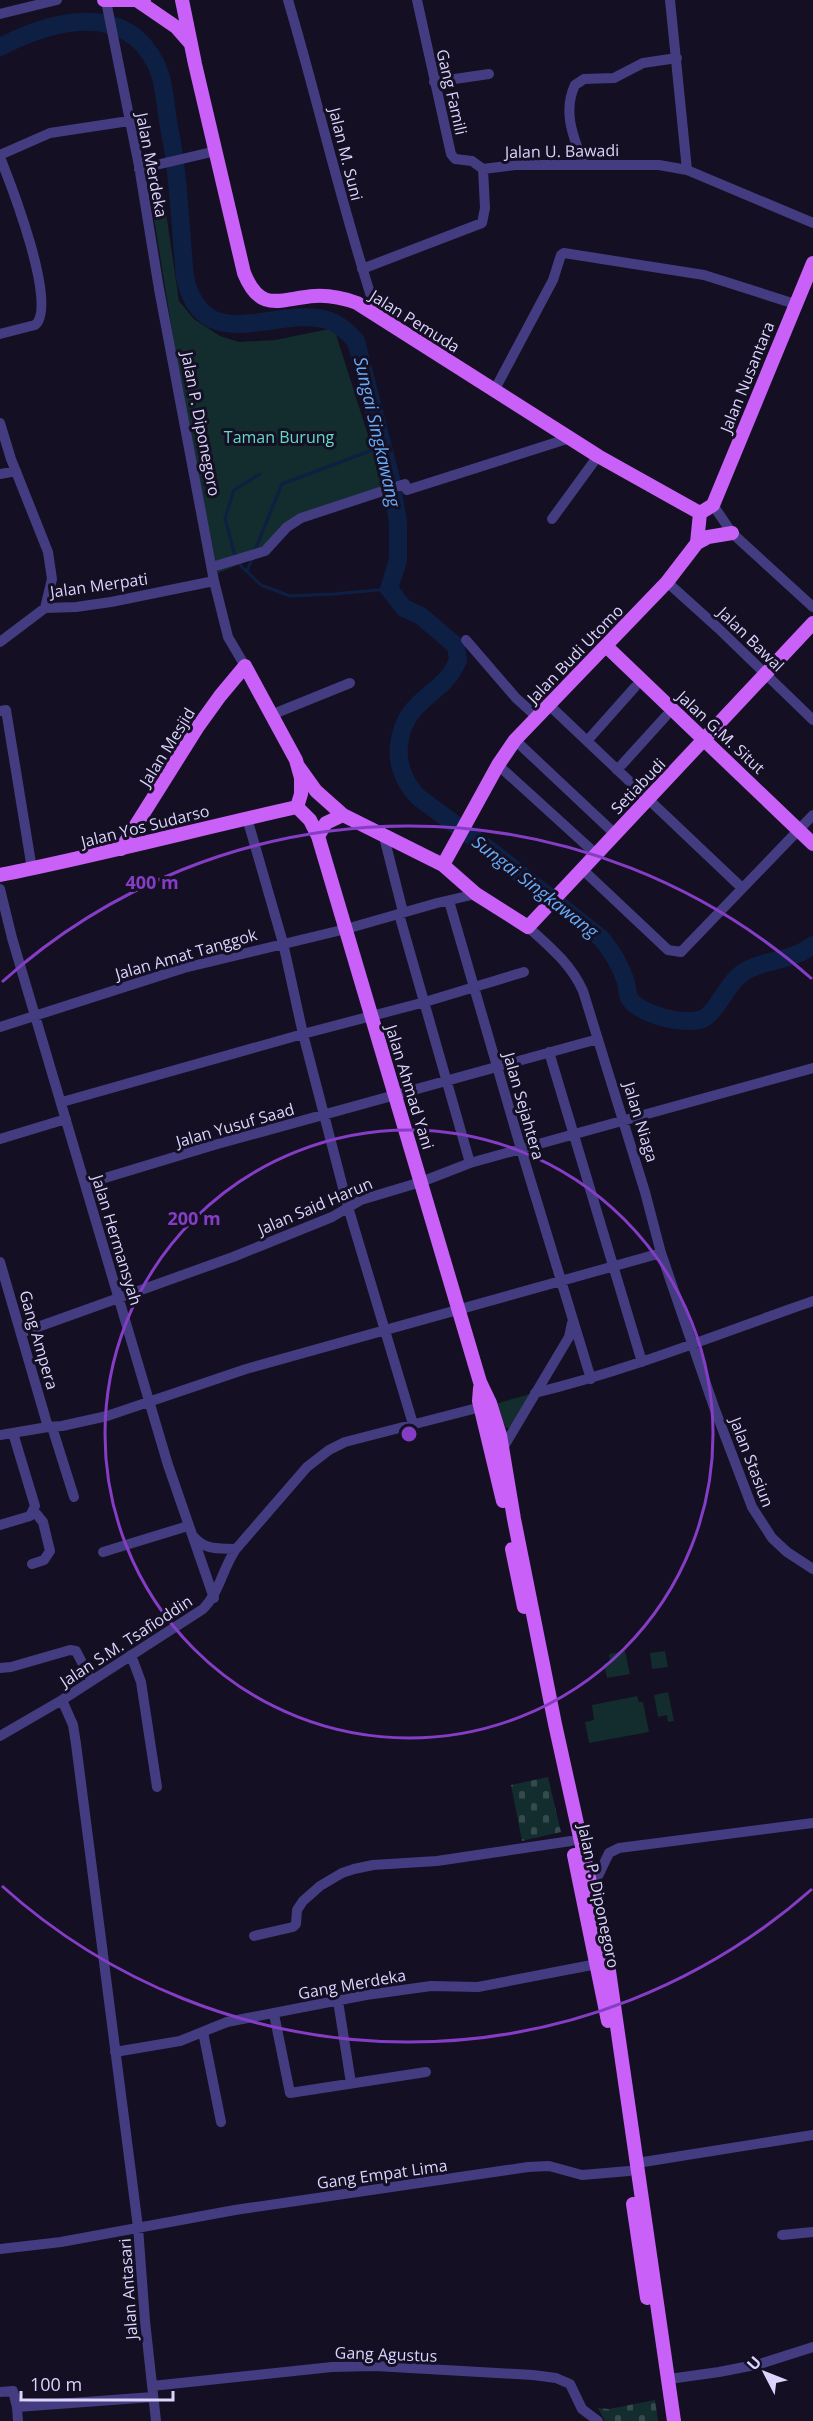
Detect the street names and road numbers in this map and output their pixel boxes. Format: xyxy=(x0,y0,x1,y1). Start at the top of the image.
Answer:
street label: Gang Famili xyxy=(431,47,473,137)
street label: Jalan M. Suni xyxy=(323,103,368,203)
street label: Jalan Merdeka xyxy=(131,109,173,219)
street label: Jalan U. Bawadi xyxy=(503,139,619,163)
street label: Jalan Pemuda xyxy=(364,284,464,357)
street label: Jalan Nusantara xyxy=(714,318,779,438)
street label: Jalan P. Diponegoro xyxy=(176,348,226,498)
street label: Jalan Merpati xyxy=(47,567,149,603)
street label: Jalan Budi Utomo xyxy=(521,600,628,710)
street label: Jalan Bawal xyxy=(711,600,789,676)
street label: Jalan G.M. Situt xyxy=(671,684,770,779)
street label: Jalan Mesjid xyxy=(133,703,200,792)
street label: Setiabudi xyxy=(606,753,670,819)
street label: Jalan Yos Sudarso xyxy=(77,799,211,853)
street label: Jalan Amat Tanggok xyxy=(111,923,260,985)
street label: Jalan Ahmad Yani xyxy=(380,1020,439,1152)
street label: Jalan Sejahtera xyxy=(498,1048,550,1162)
street label: Jalan Niaga xyxy=(618,1077,664,1165)
street label: Jalan Yusuf Saad xyxy=(171,1098,297,1153)
street label: Jalan Hermansyah xyxy=(86,1170,147,1308)
street label: Jalan Said Harun xyxy=(252,1172,376,1241)
street label: Gang Ampera xyxy=(14,1288,64,1392)
street label: Jalan Stasiun xyxy=(724,1412,779,1510)
street label: Jalan S.M. Tsafioddin xyxy=(54,1590,196,1693)
street label: Jalan P. Diponegoro xyxy=(573,1820,625,1970)
street label: Gang Merdeka xyxy=(296,1964,408,2004)
street label: Gang Empat Lima xyxy=(315,2154,449,2194)
street label: Jalan Antasari xyxy=(113,2238,143,2342)
street label: Gang Agustus xyxy=(334,2341,438,2367)

